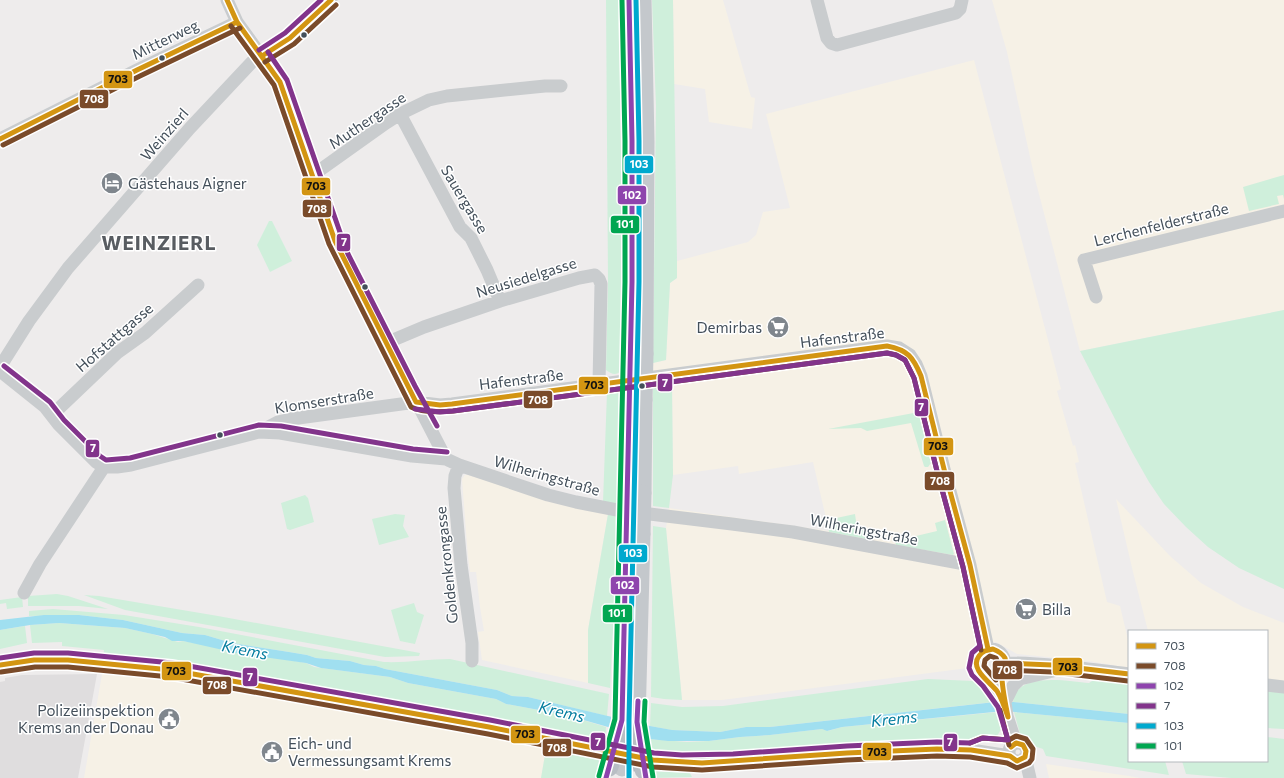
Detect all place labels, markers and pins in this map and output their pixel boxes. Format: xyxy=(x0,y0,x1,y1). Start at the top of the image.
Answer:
unlabelled marker xyxy=(299,30,309,40)
unlabelled marker xyxy=(157,53,167,63)
hotel icon: Gästehaus Aigner xyxy=(99,170,125,196)
place label: Gästehaus Aigner xyxy=(128,174,247,192)
unlabelled marker xyxy=(360,282,370,292)
supermarket icon: Demirbas xyxy=(765,314,791,340)
place label: Demirbas xyxy=(697,318,762,336)
unlabelled marker xyxy=(637,381,647,391)
unlabelled marker xyxy=(215,430,225,440)
supermarket icon: Billa xyxy=(1013,596,1039,622)
place label: Billa xyxy=(1042,600,1071,618)
place label: Polizeiinspektion Krems an der Donau xyxy=(18,701,154,736)
public building icon: Polizeiinspektion Krems an der Donau xyxy=(156,706,182,732)
place label: Eich- und Vermessungsamt Krems xyxy=(288,734,451,769)
public building icon: Eich- und Vermessungsamt Krems xyxy=(259,739,285,765)

